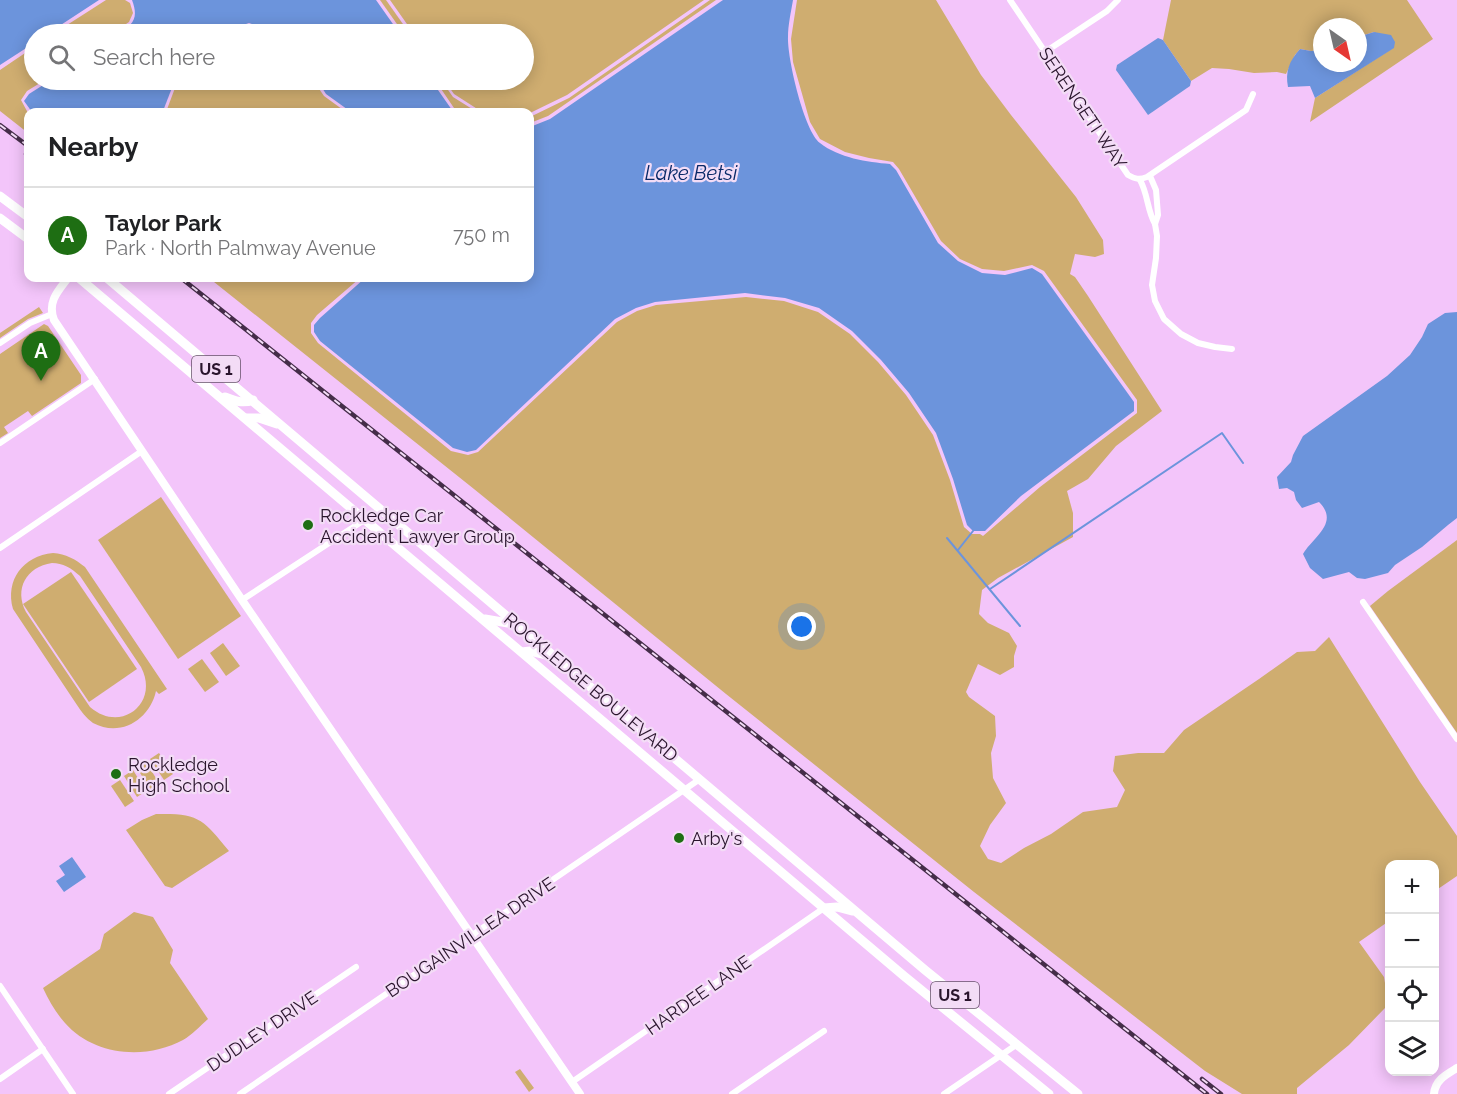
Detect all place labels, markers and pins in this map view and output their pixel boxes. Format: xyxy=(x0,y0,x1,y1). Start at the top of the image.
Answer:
pin: A xyxy=(22,332,60,381)
place label: Rockledge Car Accident Lawyer Group xyxy=(320,505,515,547)
marker: Rockledge Car Accident Lawyer Group xyxy=(301,518,315,532)
place label: Rockledge High School xyxy=(128,754,229,796)
marker: Rockledge High School xyxy=(109,767,123,781)
place label: Arby's xyxy=(691,828,742,849)
marker: Arby's xyxy=(672,831,686,845)

